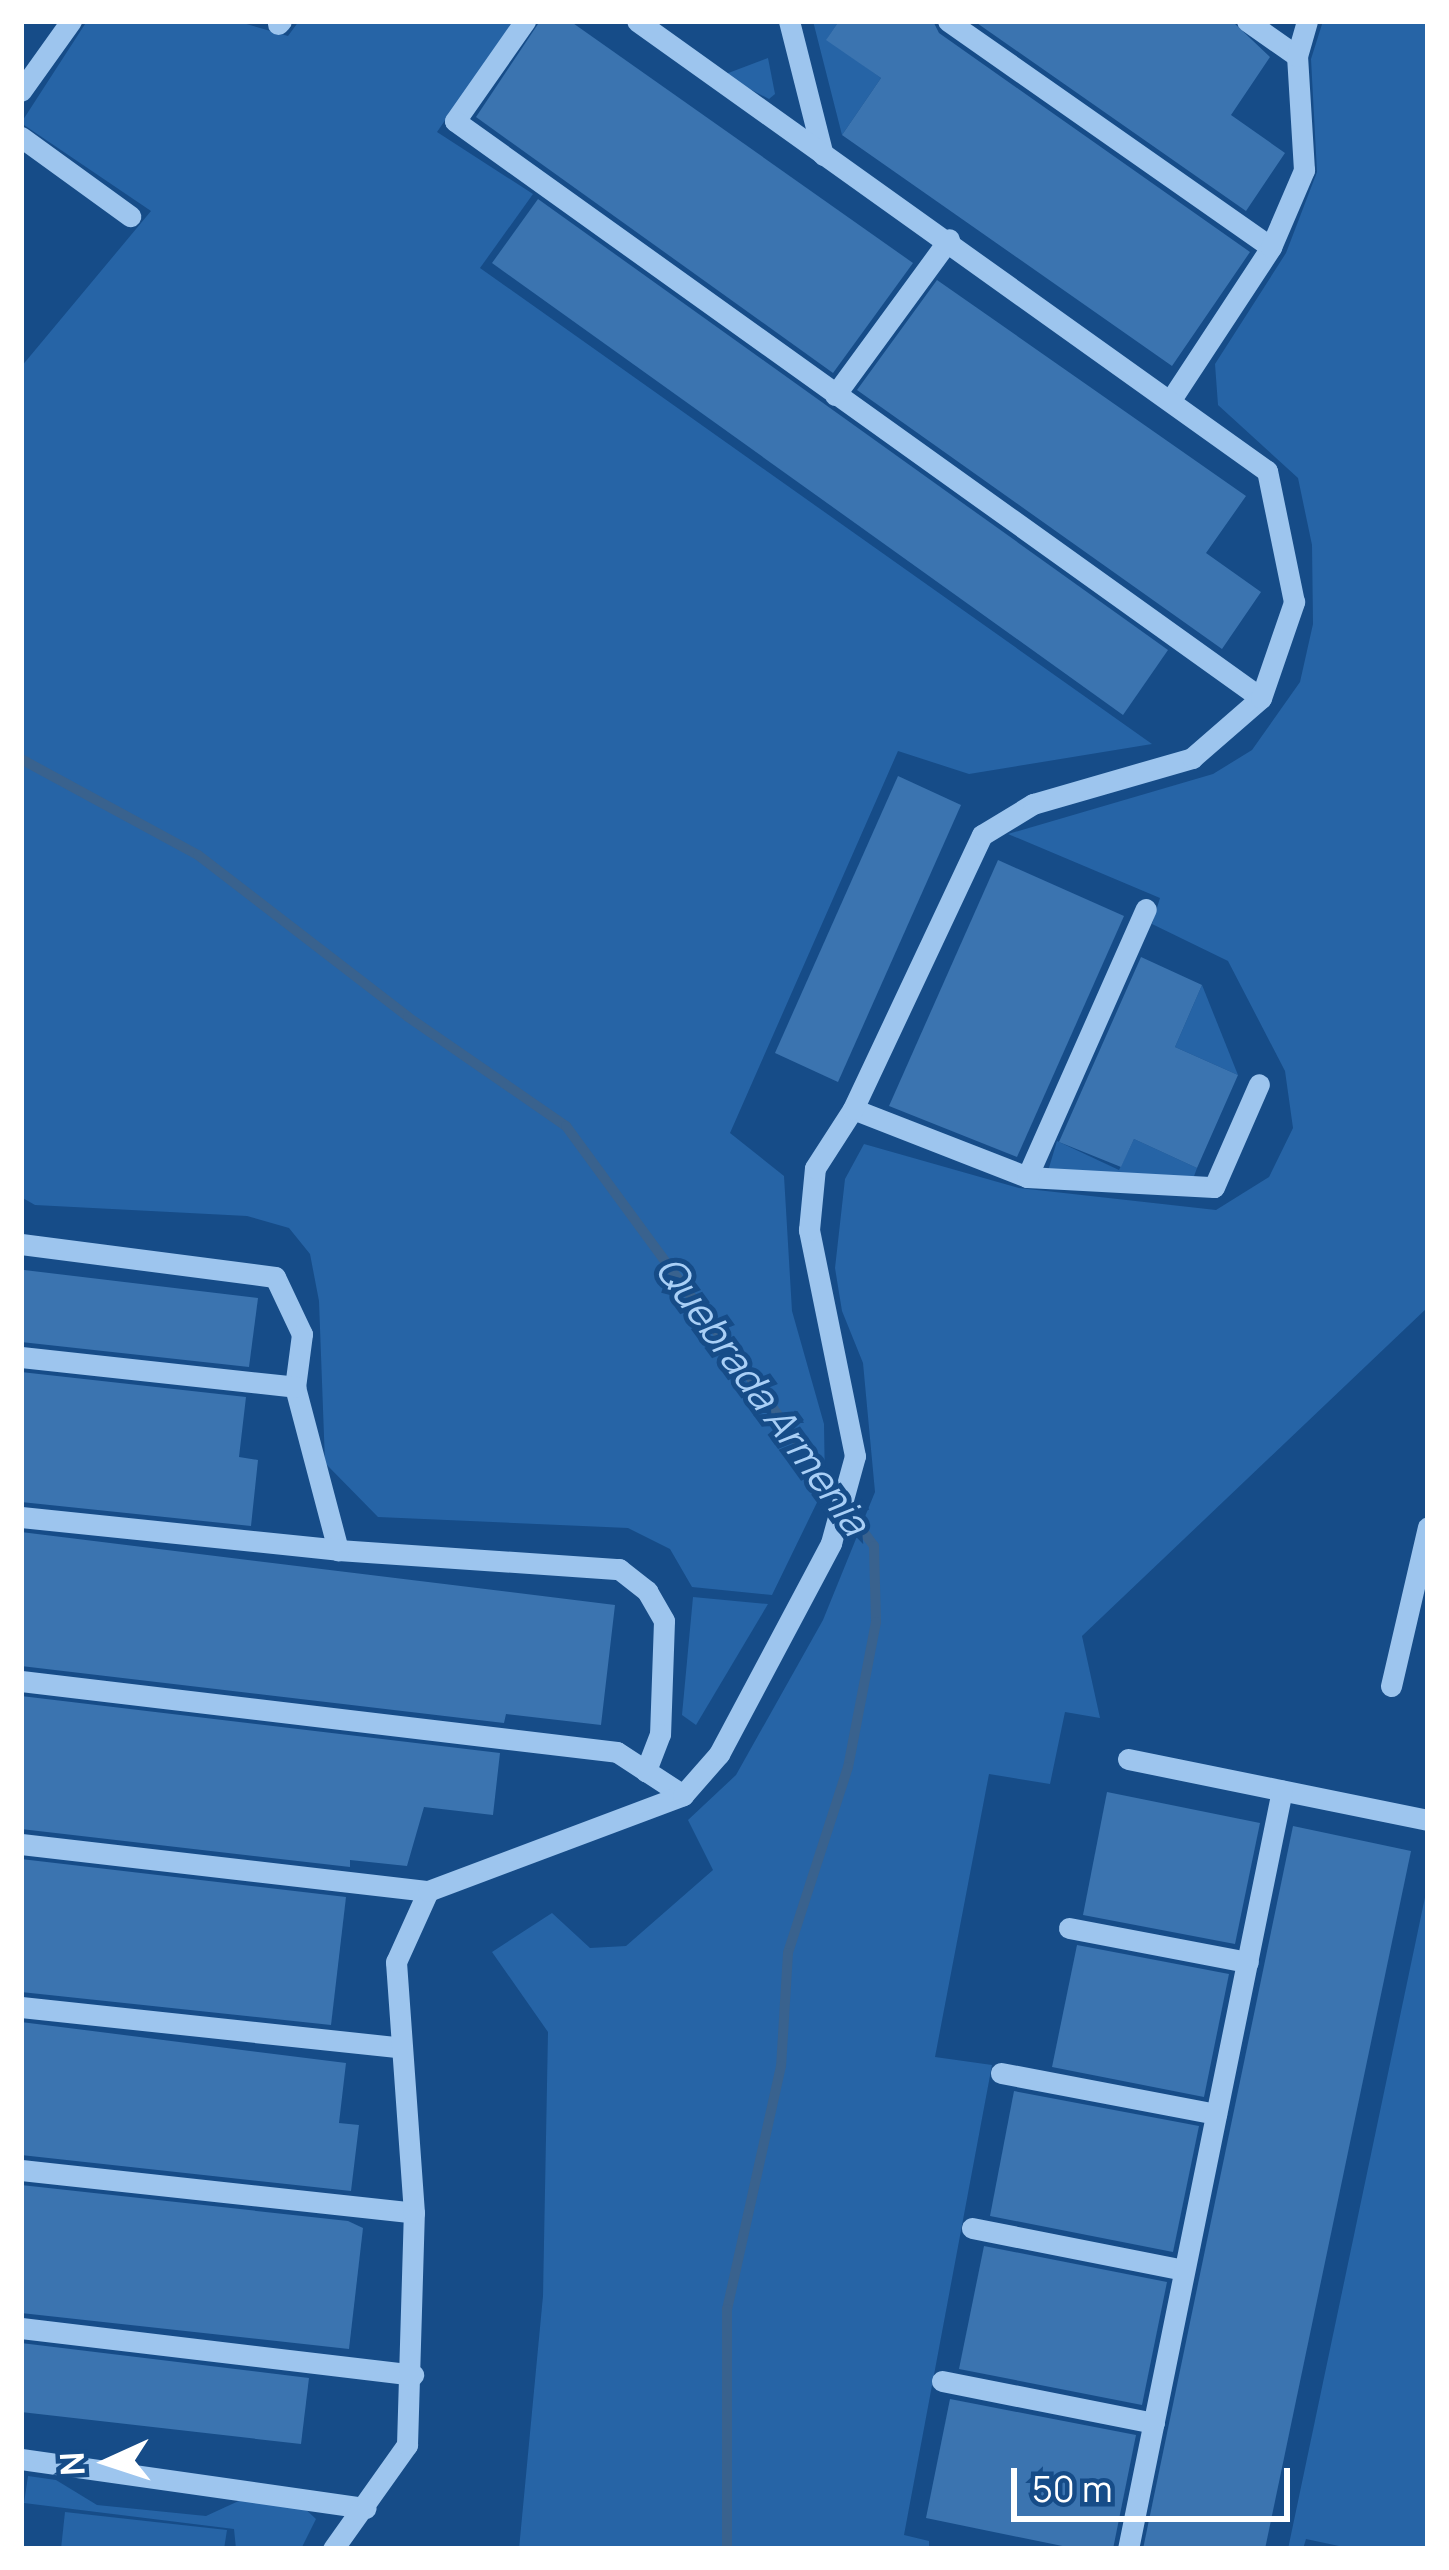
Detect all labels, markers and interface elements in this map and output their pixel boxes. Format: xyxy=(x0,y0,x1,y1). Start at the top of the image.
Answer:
water label: Quebrada Armenia xyxy=(646,1247,880,1543)
north arrow xyxy=(48,2402,168,2522)
scale bar xyxy=(1017,2444,1296,2518)
text: N xyxy=(48,2451,95,2477)
text: 50 m xyxy=(1032,2464,1112,2513)

